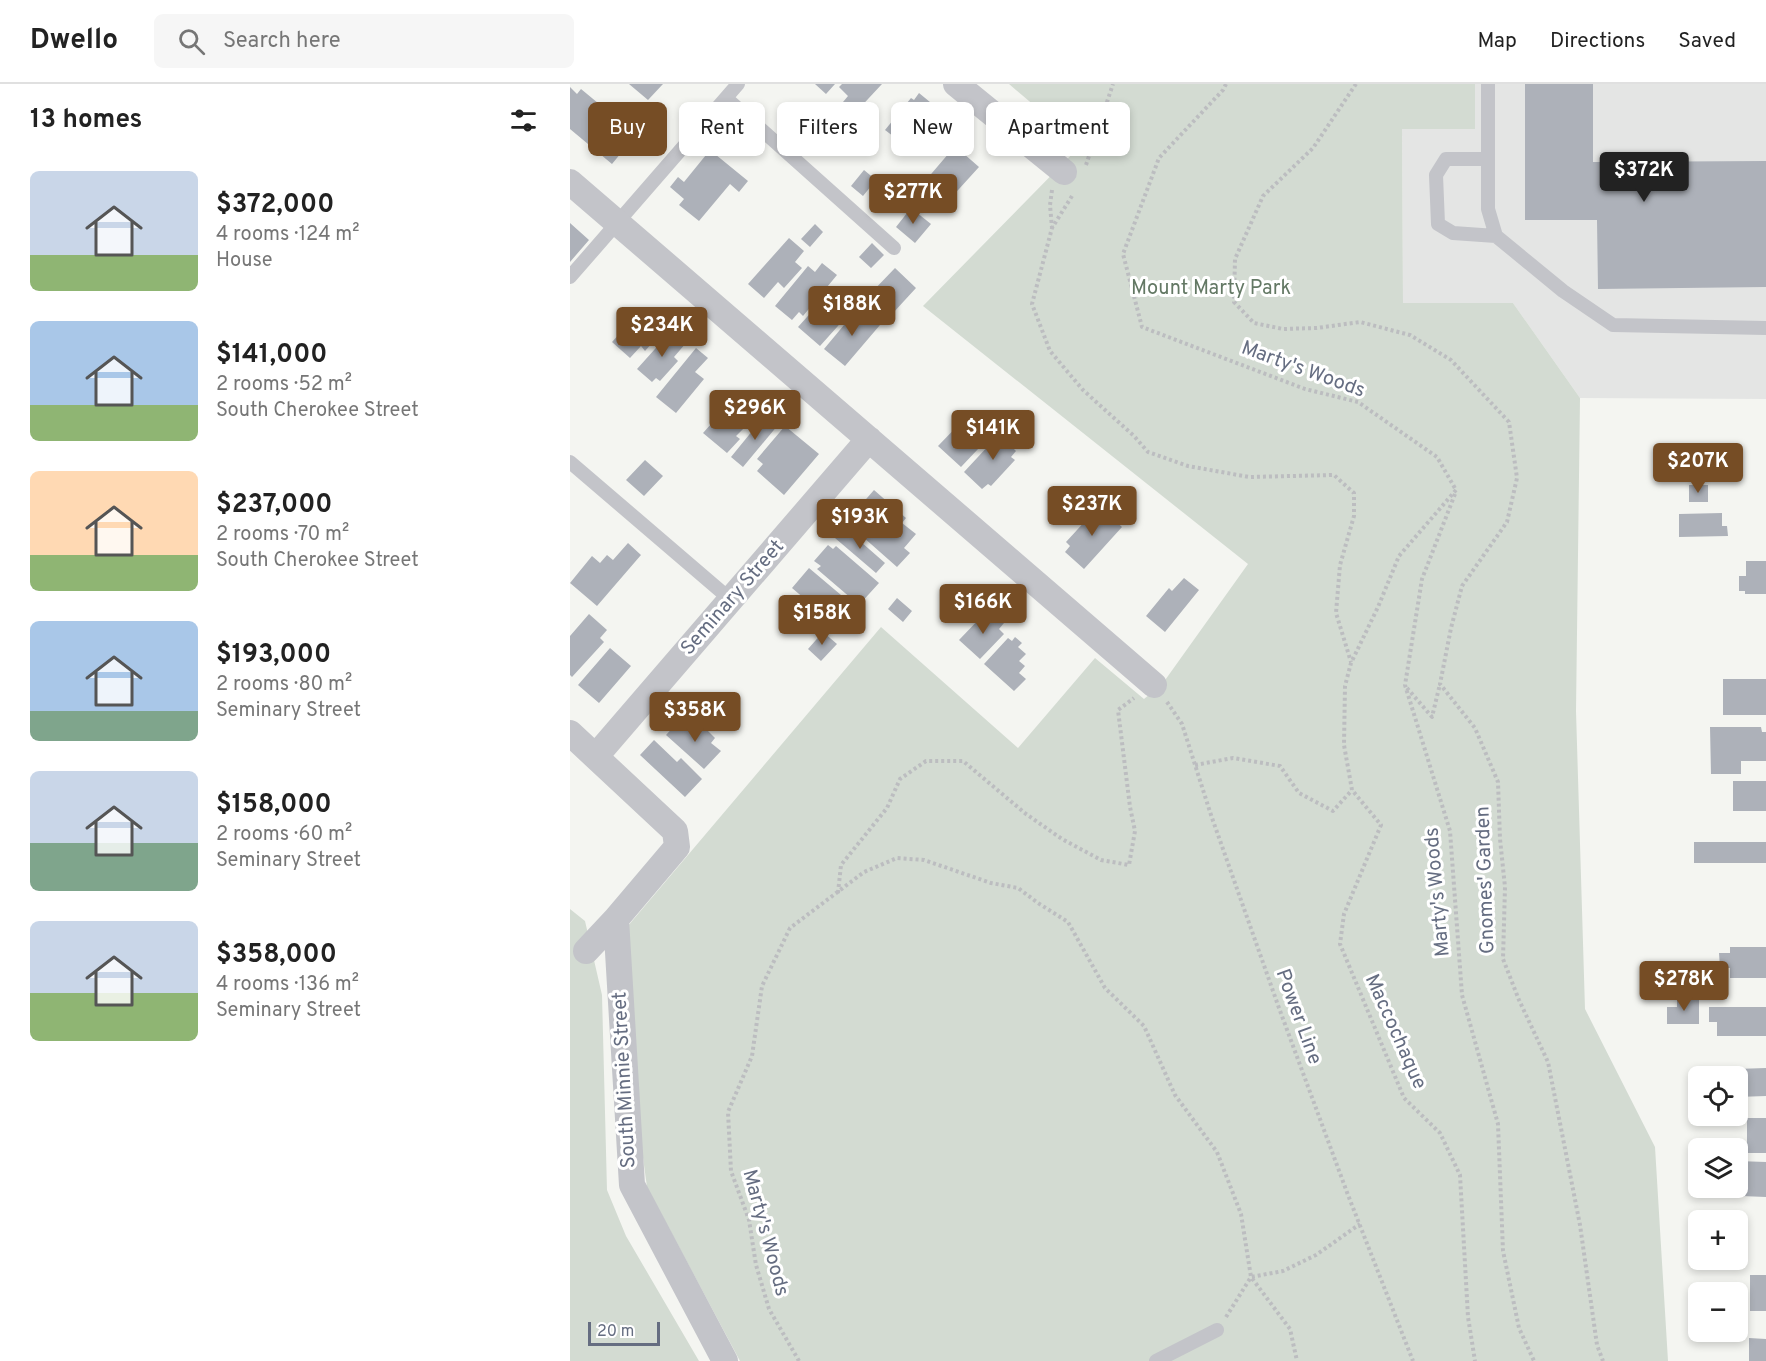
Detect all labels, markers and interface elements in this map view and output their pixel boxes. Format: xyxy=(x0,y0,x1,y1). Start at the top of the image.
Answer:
search box xyxy=(154,14,574,68)
text: Dwello xyxy=(30,23,118,59)
icon: search xyxy=(175,25,208,58)
text: Search here xyxy=(223,28,341,55)
text: Map xyxy=(1477,28,1517,55)
text: Directions xyxy=(1550,28,1645,55)
text: Saved xyxy=(1678,28,1736,55)
chip: Buy xyxy=(588,102,667,156)
chip: Rent xyxy=(679,102,765,156)
chip: Filters xyxy=(777,102,879,156)
chip: New xyxy=(891,102,974,156)
chip: Apartment xyxy=(986,102,1130,156)
text: 13 homes xyxy=(30,104,142,137)
icon: filters xyxy=(507,104,540,137)
pin: $372K xyxy=(1602,152,1686,203)
text: $372K xyxy=(1614,158,1674,184)
pin: $277K xyxy=(871,174,955,225)
text: $277K xyxy=(883,180,943,206)
text: $372,000 xyxy=(216,189,334,222)
icon: home xyxy=(78,195,150,267)
text: 4 rooms · 124 m² xyxy=(216,222,359,248)
text: House xyxy=(216,248,272,274)
park label: Mount Marty Park xyxy=(1131,276,1291,302)
pin: $188K xyxy=(810,286,894,337)
text: $188K xyxy=(822,292,882,318)
pin: $234K xyxy=(620,307,704,358)
text: $234K xyxy=(630,313,694,339)
street label: Marty's Woods xyxy=(1237,336,1369,404)
text: $141,000 xyxy=(216,339,327,372)
icon: home xyxy=(78,345,150,417)
text: 2 rooms · 52 m² xyxy=(216,372,352,398)
pin: $296K xyxy=(713,390,797,441)
text: $296K xyxy=(723,396,787,422)
text: South Cherokee Street xyxy=(216,398,419,424)
pin: $141K xyxy=(951,410,1035,461)
text: $141K xyxy=(965,416,1021,442)
pin: $207K xyxy=(1656,443,1740,494)
text: $207K xyxy=(1667,449,1729,475)
pin: $237K xyxy=(1050,486,1134,537)
text: $237,000 xyxy=(216,489,332,522)
text: $237K xyxy=(1062,492,1122,518)
icon: home xyxy=(78,495,150,567)
pin: $193K xyxy=(818,499,902,550)
text: $193K xyxy=(831,505,889,531)
text: 2 rooms · 70 m² xyxy=(216,522,349,548)
street label: Seminary Street xyxy=(676,535,790,661)
text: South Cherokee Street xyxy=(216,548,419,574)
pin: $166K xyxy=(941,584,1025,635)
text: $166K xyxy=(954,590,1012,616)
pin: $158K xyxy=(780,595,864,646)
text: $158K xyxy=(793,601,851,627)
text: $193,000 xyxy=(216,639,331,672)
icon: home xyxy=(78,645,150,717)
text: 2 rooms · 80 m² xyxy=(216,672,352,698)
pin: $358K xyxy=(653,692,737,743)
text: Seminary Street xyxy=(216,698,361,724)
text: $358K xyxy=(664,698,726,724)
text: $158,000 xyxy=(216,789,332,822)
icon: home xyxy=(78,795,150,867)
street label: Gnomes' Garden xyxy=(1470,806,1502,954)
text: 2 rooms · 60 m² xyxy=(216,822,352,848)
street label: Marty's Woods xyxy=(1419,826,1457,958)
text: Seminary Street xyxy=(216,848,361,874)
text: $358,000 xyxy=(216,939,337,972)
icon: home xyxy=(78,945,150,1017)
pin: $278K xyxy=(1642,961,1726,1012)
street label: Power Line xyxy=(1269,966,1327,1068)
text: $278K xyxy=(1654,967,1714,993)
street label: Maccochaque xyxy=(1358,970,1432,1094)
text: 4 rooms · 136 m² xyxy=(216,972,359,998)
street label: South Minnie Street xyxy=(607,991,643,1169)
text: Seminary Street xyxy=(216,998,361,1024)
map controls xyxy=(1688,1066,1748,1342)
button: locate xyxy=(1688,1066,1748,1126)
button: layers xyxy=(1688,1138,1748,1198)
street label: Marty's Woods xyxy=(736,1167,794,1299)
button: + xyxy=(1688,1210,1748,1270)
button: − xyxy=(1688,1282,1748,1342)
scale bar xyxy=(588,1319,660,1346)
text: 20 m xyxy=(597,1322,634,1342)

